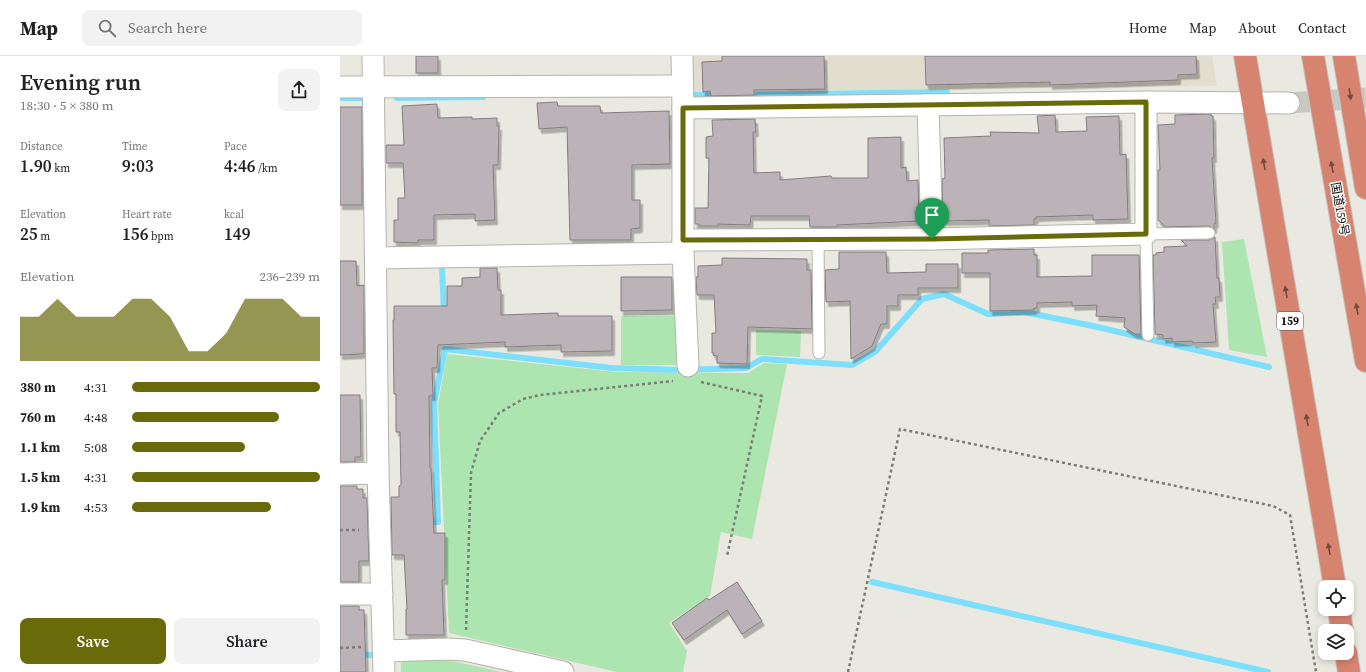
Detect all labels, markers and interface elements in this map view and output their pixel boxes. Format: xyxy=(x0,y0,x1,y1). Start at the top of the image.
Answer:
search box xyxy=(82,10,362,46)
text: Map xyxy=(20,15,58,41)
icon: search xyxy=(96,17,118,39)
text: Search here xyxy=(128,17,207,38)
text: Home xyxy=(1129,18,1167,38)
text: Map xyxy=(1189,18,1216,38)
text: About xyxy=(1238,18,1276,38)
text: Contact xyxy=(1298,18,1346,38)
text: Evening run xyxy=(20,67,141,97)
button: share xyxy=(278,69,320,111)
one-way arrow xyxy=(1348,88,1354,101)
text: 18:30 · 5 × 380 m xyxy=(20,97,114,114)
text: Distance xyxy=(20,139,63,154)
text: Time xyxy=(122,139,147,154)
text: Pace xyxy=(224,139,247,154)
text: 1.90 xyxy=(20,154,52,178)
text: 9:03 xyxy=(122,154,154,178)
text: 4:46 xyxy=(224,154,256,178)
one-way arrow xyxy=(1261,158,1267,170)
text: km xyxy=(52,161,70,176)
text: /km xyxy=(256,161,278,176)
one-way arrow xyxy=(1329,161,1335,173)
street label: 国道159号 xyxy=(1327,181,1353,237)
pin xyxy=(915,198,949,239)
icon: arrive xyxy=(921,204,943,226)
text: Elevation xyxy=(20,207,66,222)
text: Heart rate xyxy=(122,207,172,222)
text: kcal xyxy=(224,207,244,222)
text: 25 xyxy=(20,222,38,246)
text: 156 xyxy=(122,222,149,246)
text: 149 xyxy=(224,222,251,246)
text: m xyxy=(38,229,50,244)
text: bpm xyxy=(149,229,174,244)
text: Elevation xyxy=(20,268,74,285)
text: 236–239 m xyxy=(260,268,320,285)
one-way arrow xyxy=(1282,286,1288,298)
one-way arrow xyxy=(1354,303,1360,315)
road number: 159 xyxy=(1277,312,1303,330)
text: 380 m xyxy=(20,379,56,396)
text: 4:31 xyxy=(84,379,107,396)
text: 760 m xyxy=(20,409,56,426)
text: 4:48 xyxy=(84,409,107,426)
one-way arrow xyxy=(1304,414,1310,426)
text: 1.1 km xyxy=(20,439,60,456)
text: 5:08 xyxy=(84,439,107,456)
text: 1.5 km xyxy=(20,469,60,486)
text: 4:31 xyxy=(84,469,107,486)
text: 1.9 km xyxy=(20,499,60,516)
text: 4:53 xyxy=(84,499,107,516)
one-way arrow xyxy=(1325,542,1331,555)
map controls xyxy=(1318,580,1354,660)
button: locate xyxy=(1318,580,1354,616)
button: Save xyxy=(20,618,166,664)
button: Share xyxy=(174,618,320,664)
button: layers xyxy=(1318,624,1354,660)

